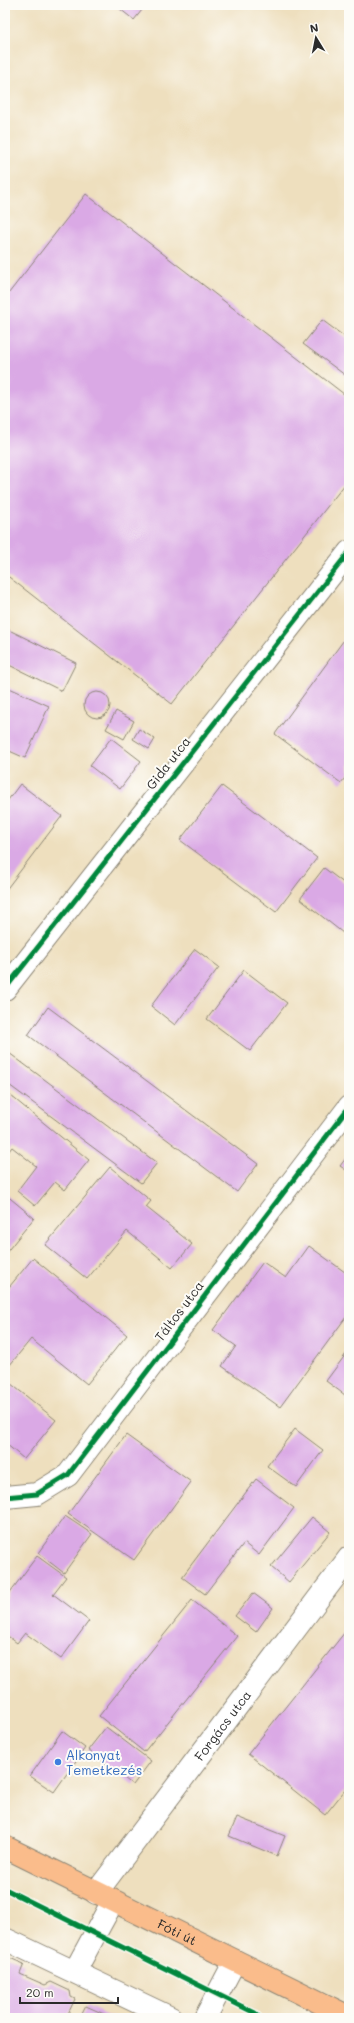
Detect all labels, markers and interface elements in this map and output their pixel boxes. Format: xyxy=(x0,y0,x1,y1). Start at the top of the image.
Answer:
north arrow xyxy=(296,18,336,58)
text: N xyxy=(309,20,320,36)
street label: Gida utca xyxy=(142,733,194,793)
street label: Táltos utca xyxy=(150,1277,207,1344)
street label: Forgács utca xyxy=(190,1686,254,1764)
place label: Alkonyat Temetkezés xyxy=(66,1746,142,1778)
marker: Alkonyat Temetkezés xyxy=(53,1757,63,1767)
street label: Fóti út xyxy=(155,1915,200,1949)
scale bar xyxy=(20,1979,118,2005)
text: 20 m xyxy=(26,1984,54,2000)

